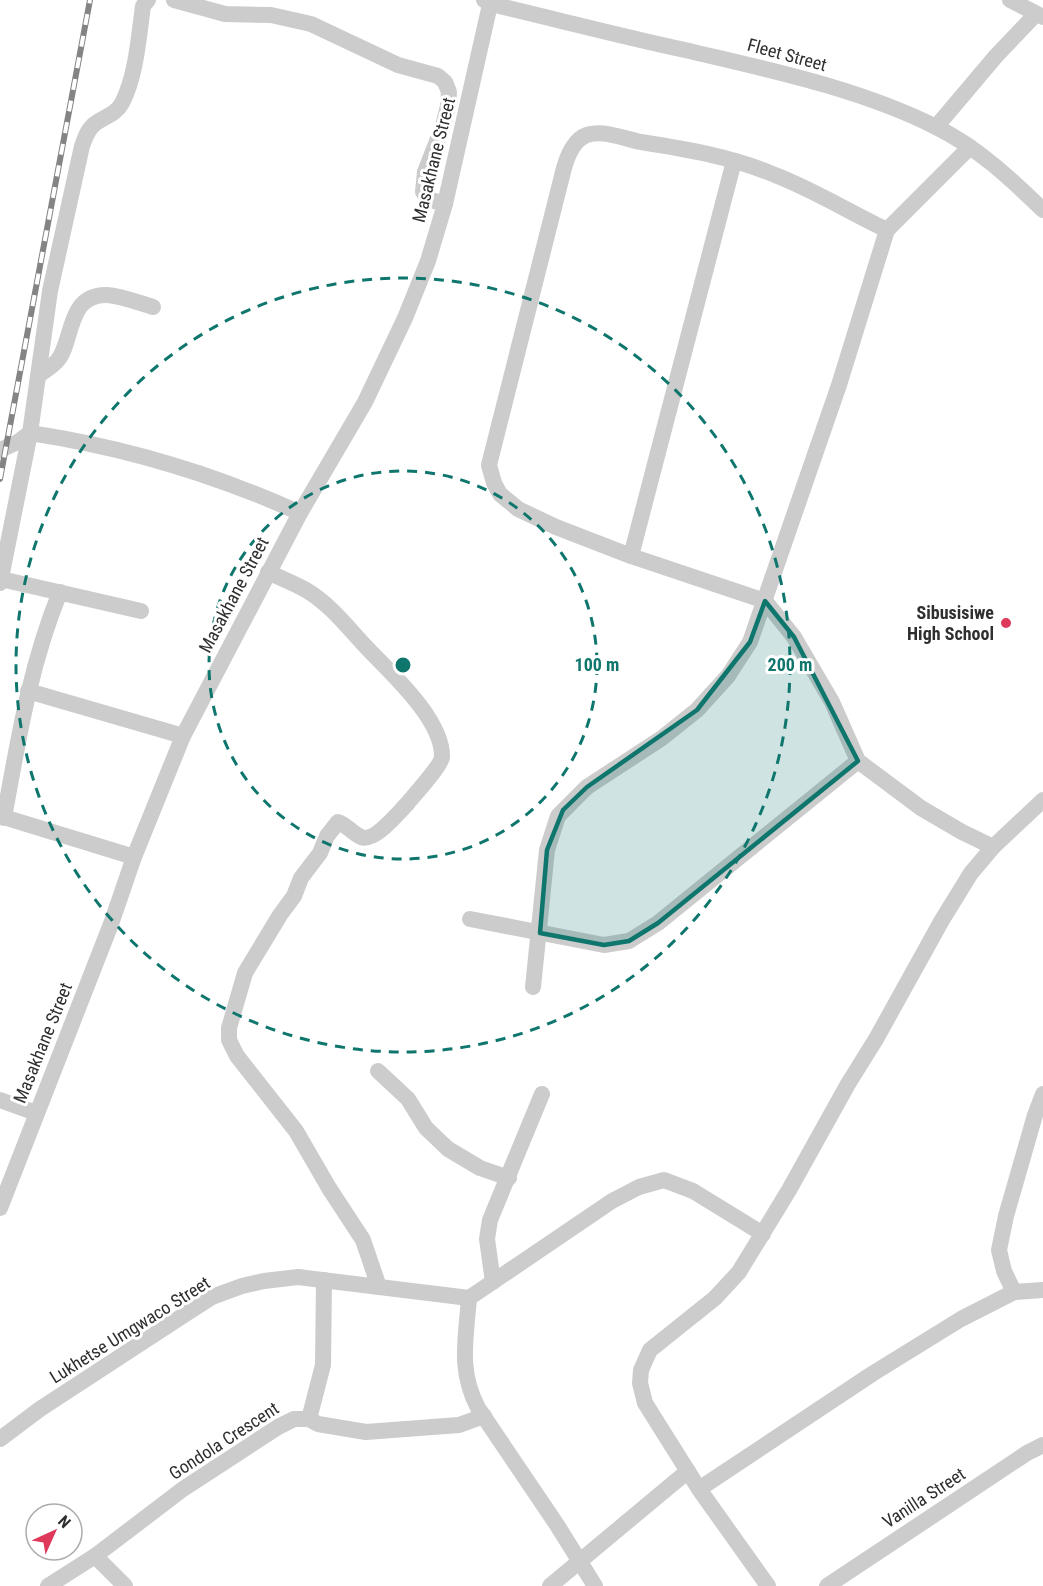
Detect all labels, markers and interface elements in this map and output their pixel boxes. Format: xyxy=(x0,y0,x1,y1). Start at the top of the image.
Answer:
street label: Fleet Street xyxy=(745,34,829,75)
street label: Masakhane Street xyxy=(408,95,459,224)
street label: Masakhane Street xyxy=(194,533,273,656)
place label: Sibusisiwe High School xyxy=(907,602,994,644)
marker: Sibusisiwe High School xyxy=(999,616,1013,630)
text: 100 m xyxy=(575,654,619,675)
text: 200 m xyxy=(768,654,812,675)
centre of rings xyxy=(393,655,413,675)
street label: Masakhane Street xyxy=(9,980,76,1106)
street label: Lukhetse Umgwaco Street xyxy=(46,1272,214,1387)
street label: Gondola Crescent xyxy=(165,1397,282,1484)
street label: Vanilla Street xyxy=(878,1463,969,1532)
north arrow xyxy=(24,1502,84,1562)
text: N xyxy=(54,1512,74,1532)

